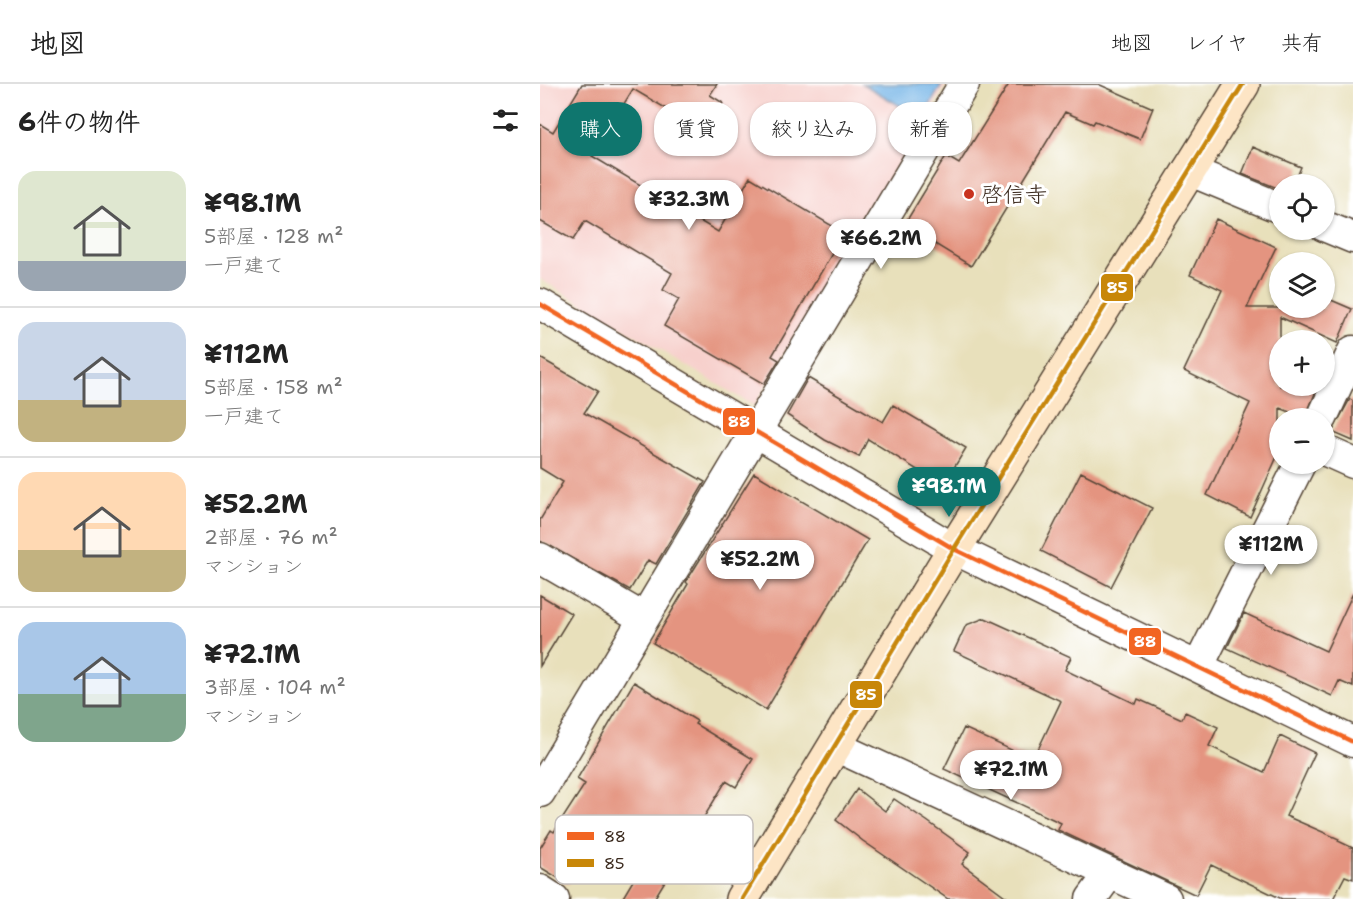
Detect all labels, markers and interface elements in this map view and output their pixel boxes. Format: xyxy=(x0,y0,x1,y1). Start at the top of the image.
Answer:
text: 地図 xyxy=(30,24,86,62)
text: 地図 xyxy=(1111,29,1153,57)
text: レイヤ xyxy=(1186,29,1248,57)
text: 共有 xyxy=(1281,29,1323,57)
chip: 購入 xyxy=(558,102,642,156)
chip: 賃貸 xyxy=(654,102,738,156)
chip: 絞り込み xyxy=(750,102,876,156)
chip: 新着 xyxy=(888,102,972,156)
text: 6件の物件 xyxy=(18,104,140,139)
icon: filters xyxy=(489,104,522,137)
map controls xyxy=(1269,174,1335,474)
button: locate xyxy=(1269,174,1335,240)
pin: ¥32.3M xyxy=(640,180,738,231)
place label: 啓信寺 xyxy=(981,180,1047,209)
text: ¥98.1M xyxy=(204,185,301,220)
text: ¥32.3M xyxy=(648,186,730,212)
marker: 啓信寺 xyxy=(962,187,976,201)
icon: home xyxy=(66,195,138,267)
pin: ¥66.2M xyxy=(832,219,930,270)
text: 5部屋 · 128 m² xyxy=(204,223,344,249)
text: ¥66.2M xyxy=(840,225,922,251)
text: 一戸建て xyxy=(204,252,284,278)
button: layers xyxy=(1269,252,1335,318)
line badge: 85 xyxy=(1100,273,1134,302)
text: 85 xyxy=(1106,277,1128,298)
button: + xyxy=(1269,330,1335,396)
text: ¥112M xyxy=(204,336,289,371)
icon: home xyxy=(66,346,138,418)
text: 5部屋 · 158 m² xyxy=(204,374,343,400)
text: 一戸建て xyxy=(204,403,284,429)
line badge: 88 xyxy=(722,407,756,436)
button: − xyxy=(1269,408,1335,474)
text: 88 xyxy=(728,411,750,432)
pin: ¥98.1M xyxy=(900,467,998,518)
text: ¥98.1M xyxy=(912,473,986,499)
text: ¥52.2M xyxy=(204,486,308,521)
icon: home xyxy=(66,496,138,568)
text: 2部屋 · 76 m² xyxy=(204,524,338,550)
pin: ¥112M xyxy=(1229,525,1313,576)
text: ¥112M xyxy=(1238,531,1304,557)
pin: ¥52.2M xyxy=(711,540,809,591)
text: ¥52.2M xyxy=(720,546,800,572)
text: マンション xyxy=(204,553,303,579)
line badge: 88 xyxy=(1128,627,1162,656)
text: 88 xyxy=(1134,631,1156,652)
text: ¥72.1M xyxy=(204,636,301,671)
icon: home xyxy=(66,646,138,718)
text: 3部屋 · 104 m² xyxy=(204,674,346,700)
line badge: 85 xyxy=(849,680,883,709)
text: 85 xyxy=(855,684,877,705)
text: マンション xyxy=(204,703,303,729)
pin: ¥72.1M xyxy=(962,750,1060,801)
text: ¥72.1M xyxy=(974,756,1048,782)
legend xyxy=(555,815,753,884)
text: 88 xyxy=(604,826,626,847)
text: 85 xyxy=(604,853,625,874)

